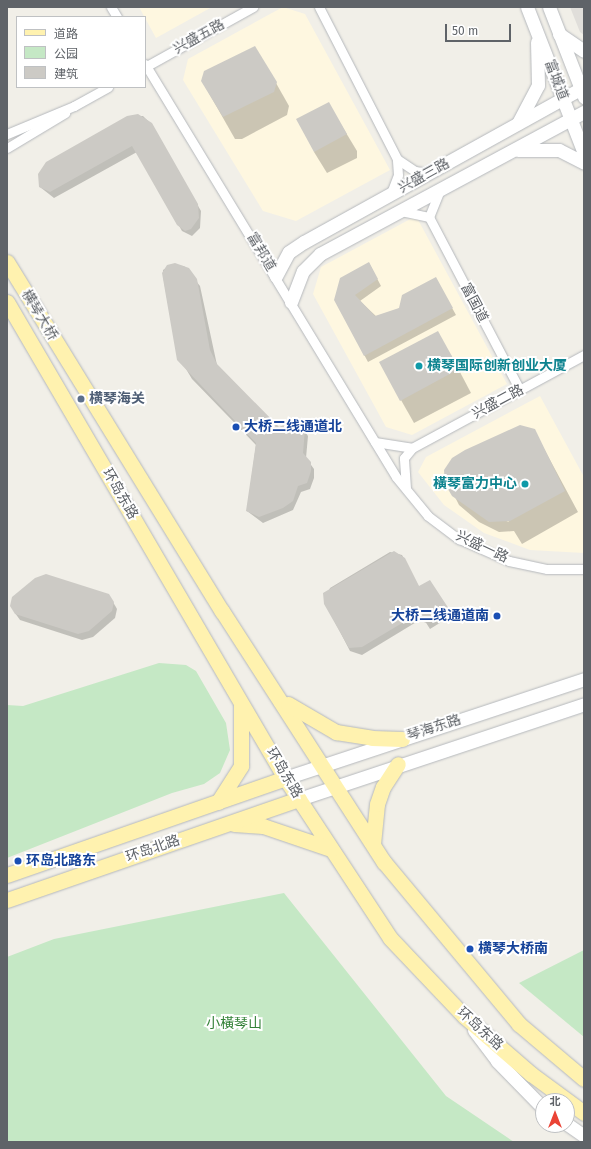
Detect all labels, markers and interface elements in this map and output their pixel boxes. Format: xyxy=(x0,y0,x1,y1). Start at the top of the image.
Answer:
legend xyxy=(16,16,146,88)
street label: 兴盛五路 xyxy=(170,16,228,58)
scale bar xyxy=(447,16,513,42)
text: 50 m xyxy=(452,24,478,38)
text: 道路 xyxy=(54,27,78,41)
text: 公园 xyxy=(54,47,78,61)
street label: 富城道 xyxy=(541,57,571,103)
text: 建筑 xyxy=(54,67,78,81)
street label: 兴盛三路 xyxy=(395,155,453,197)
street label: 富邦道 xyxy=(243,230,279,274)
street label: 富国道 xyxy=(457,281,491,325)
street label: 横琴大桥 xyxy=(17,287,61,343)
place label: 横琴国际创新创业大厦 xyxy=(427,358,567,374)
marker: 横琴国际创新创业大厦 xyxy=(414,361,424,371)
street label: 兴盛二路 xyxy=(469,381,527,423)
place label: 横琴海关 xyxy=(89,391,145,407)
marker: 横琴海关 xyxy=(76,394,86,404)
place label: 大桥二线通道北 xyxy=(244,419,342,435)
marker: 大桥二线通道北 xyxy=(231,422,241,432)
street label: 环岛东路 xyxy=(99,466,141,522)
place label: 橫琴富力中心 xyxy=(433,476,517,492)
marker: 橫琴富力中心 xyxy=(520,479,530,489)
street label: 兴盛一路 xyxy=(453,528,511,566)
place label: 大桥二线通道南 xyxy=(391,608,489,624)
marker: 大桥二线通道南 xyxy=(492,611,502,621)
street label: 琴海东路 xyxy=(405,711,463,745)
street label: 环岛东路 xyxy=(262,745,306,801)
street label: 环岛北路 xyxy=(124,832,182,866)
place label: 环岛北路东 xyxy=(26,853,96,869)
marker: 环岛北路东 xyxy=(13,856,23,866)
place label: 横琴大桥南 xyxy=(478,941,548,957)
marker: 横琴大桥南 xyxy=(465,944,475,954)
street label: 环岛东路 xyxy=(454,1004,506,1054)
park label: 小橫琴山 xyxy=(206,1016,262,1032)
north arrow xyxy=(535,1093,575,1133)
text: 北 xyxy=(550,1095,561,1108)

